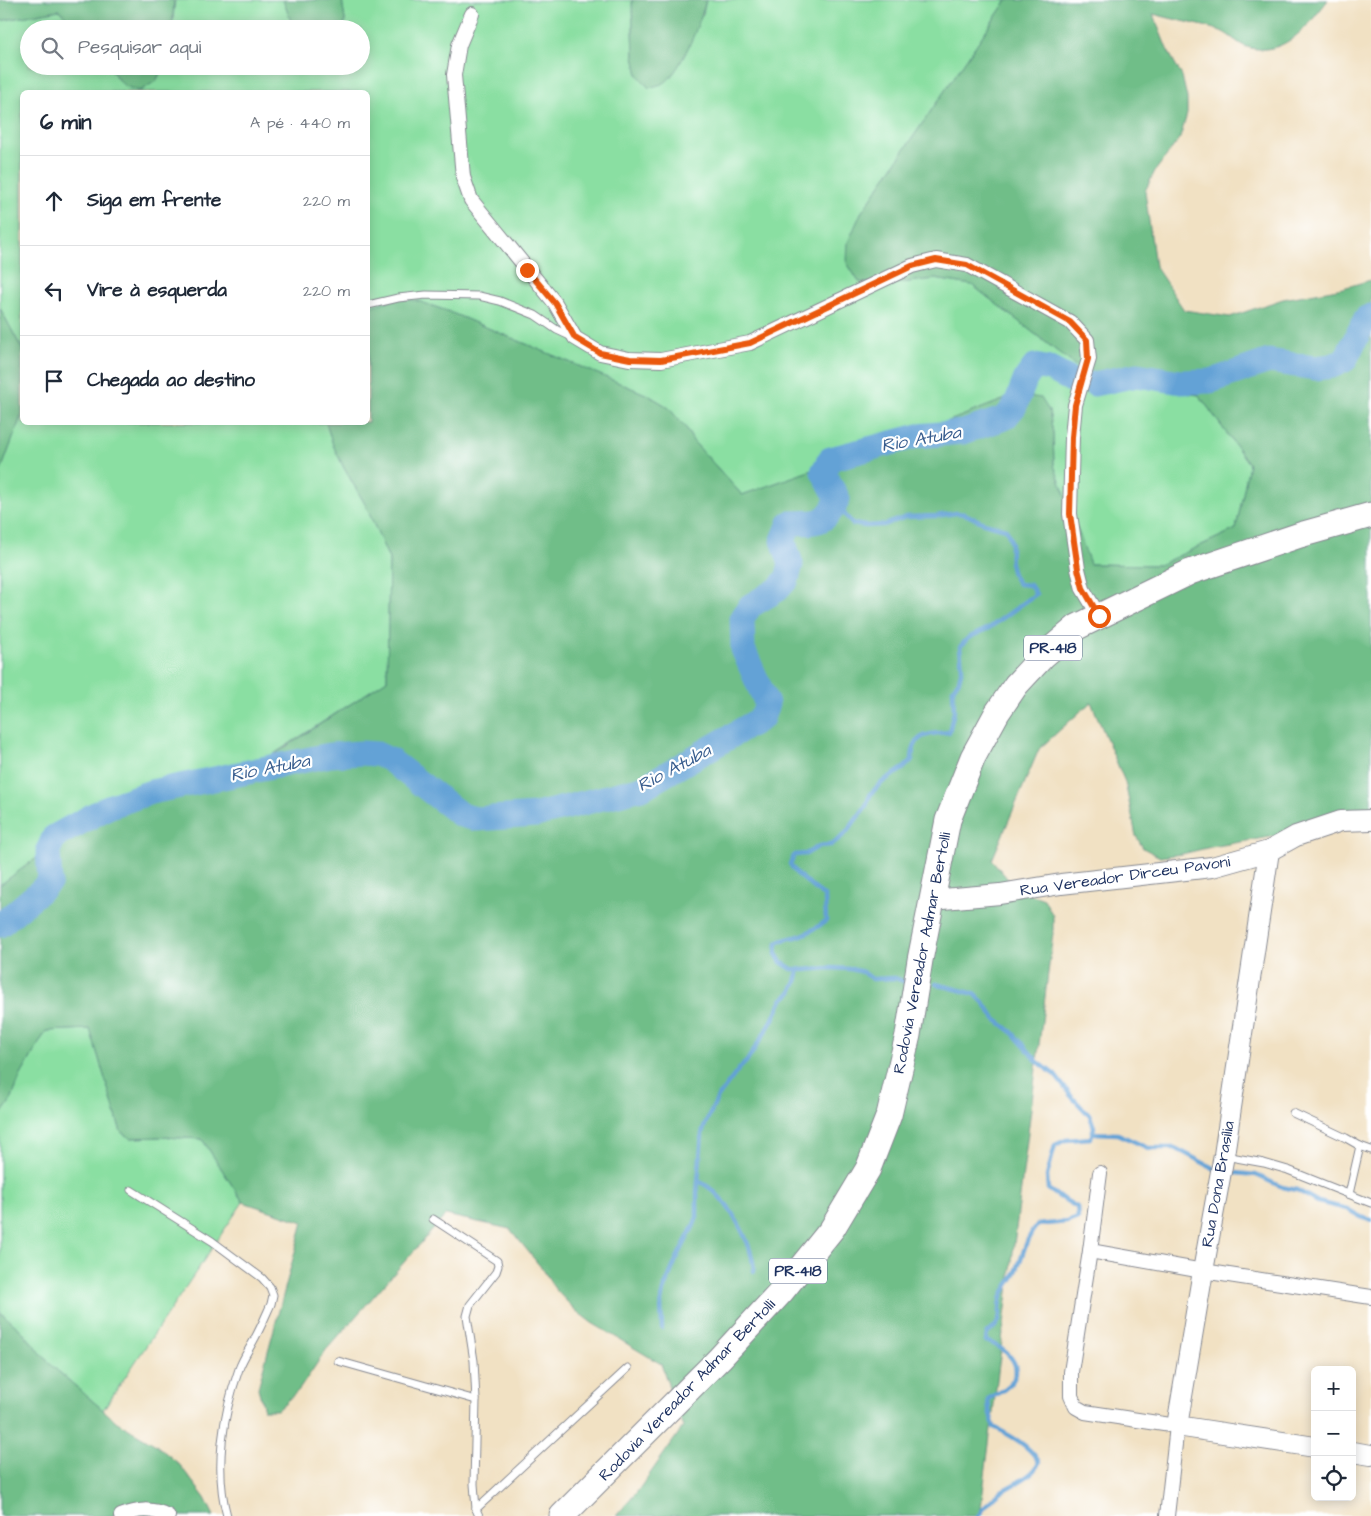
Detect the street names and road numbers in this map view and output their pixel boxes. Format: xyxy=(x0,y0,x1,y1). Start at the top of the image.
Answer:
road number: PR-418 xyxy=(1024,636,1082,660)
street label: Rodovia Vereador Admar Bertolli xyxy=(888,830,956,1076)
street label: Rua Vereador Dirceu Pavoni xyxy=(1019,850,1232,902)
street label: Rua Dona Brasília xyxy=(1196,1119,1240,1249)
road number: PR-418 xyxy=(769,1258,827,1284)
street label: Rodovia Vereador Admar Bertolli xyxy=(594,1294,781,1486)

